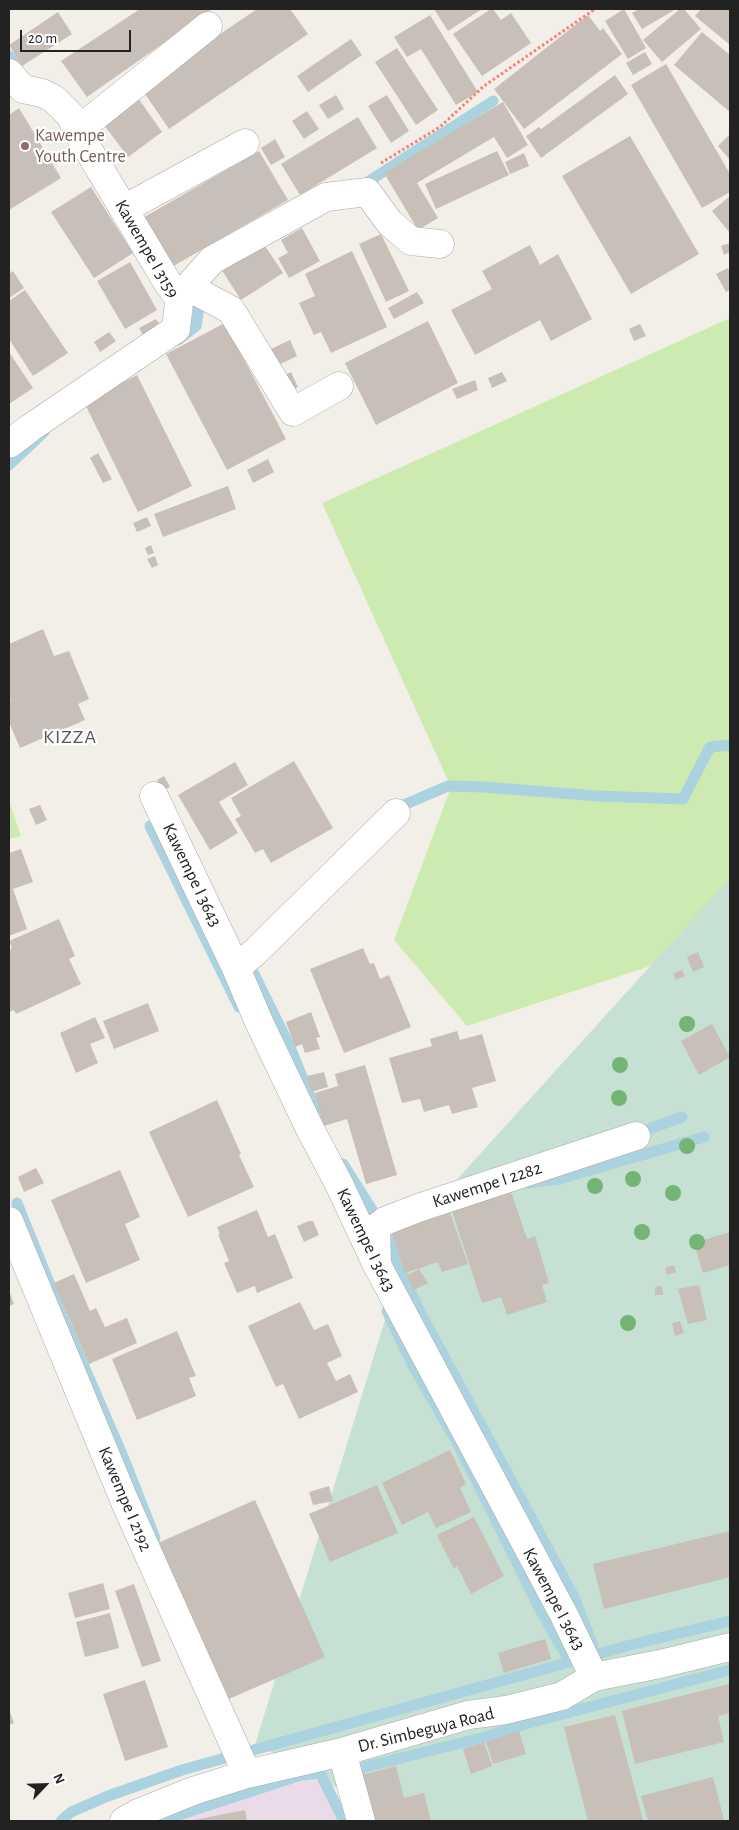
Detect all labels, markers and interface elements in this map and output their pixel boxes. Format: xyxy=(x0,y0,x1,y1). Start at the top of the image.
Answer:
scale bar xyxy=(22,20,134,52)
text: 20 m xyxy=(28,31,57,46)
place label: Kawempe Youth Centre xyxy=(35,125,126,168)
marker: Kawempe Youth Centre xyxy=(19,140,31,152)
street label: Kawempe I 3159 xyxy=(110,196,184,302)
district label: KIZZA xyxy=(42,725,98,749)
street label: Kawempe I 3643 xyxy=(158,820,226,930)
street label: Kawempe I 2282 xyxy=(430,1157,544,1213)
street label: Kawempe I 3643 xyxy=(332,1185,400,1295)
street label: Kawempe I 2192 xyxy=(93,1443,157,1555)
street label: Kawempe I 3643 xyxy=(518,1544,590,1654)
street label: Dr. Simbeguya Road xyxy=(356,1703,496,1757)
north arrow xyxy=(20,1760,70,1810)
text: N xyxy=(50,1772,67,1786)

